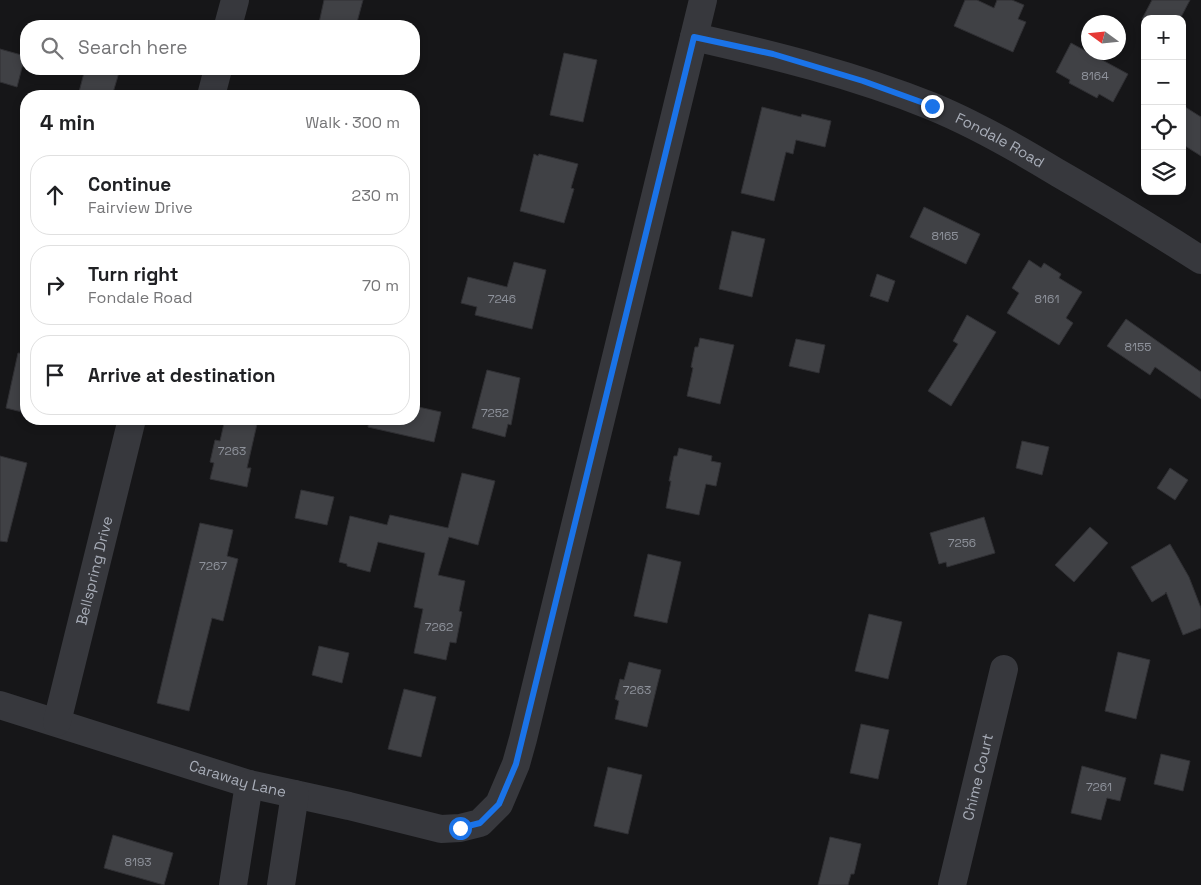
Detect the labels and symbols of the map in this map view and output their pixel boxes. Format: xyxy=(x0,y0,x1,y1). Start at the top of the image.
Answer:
north arrow xyxy=(1081,15,1126,60)
house number: 8164 xyxy=(1081,68,1109,84)
route end xyxy=(921,95,944,118)
street label: Fondale Road xyxy=(953,108,1048,172)
house number: 8165 xyxy=(931,228,959,244)
house number: 7246 xyxy=(488,291,516,307)
house number: 8161 xyxy=(1035,291,1059,307)
house number: 8155 xyxy=(1125,339,1151,355)
house number: 7252 xyxy=(481,405,509,421)
house number: 7263 xyxy=(218,443,246,459)
street label: Bellspring Drive xyxy=(71,514,117,627)
house number: 7256 xyxy=(948,535,976,551)
house number: 7267 xyxy=(199,558,227,574)
house number: 7262 xyxy=(425,619,453,635)
house number: 7263 xyxy=(623,682,651,698)
street label: Chime Court xyxy=(958,731,997,822)
street label: Caraway Lane xyxy=(187,756,288,801)
house number: 7261 xyxy=(1086,779,1112,795)
route start xyxy=(449,817,472,840)
house number: 8193 xyxy=(124,854,152,870)

